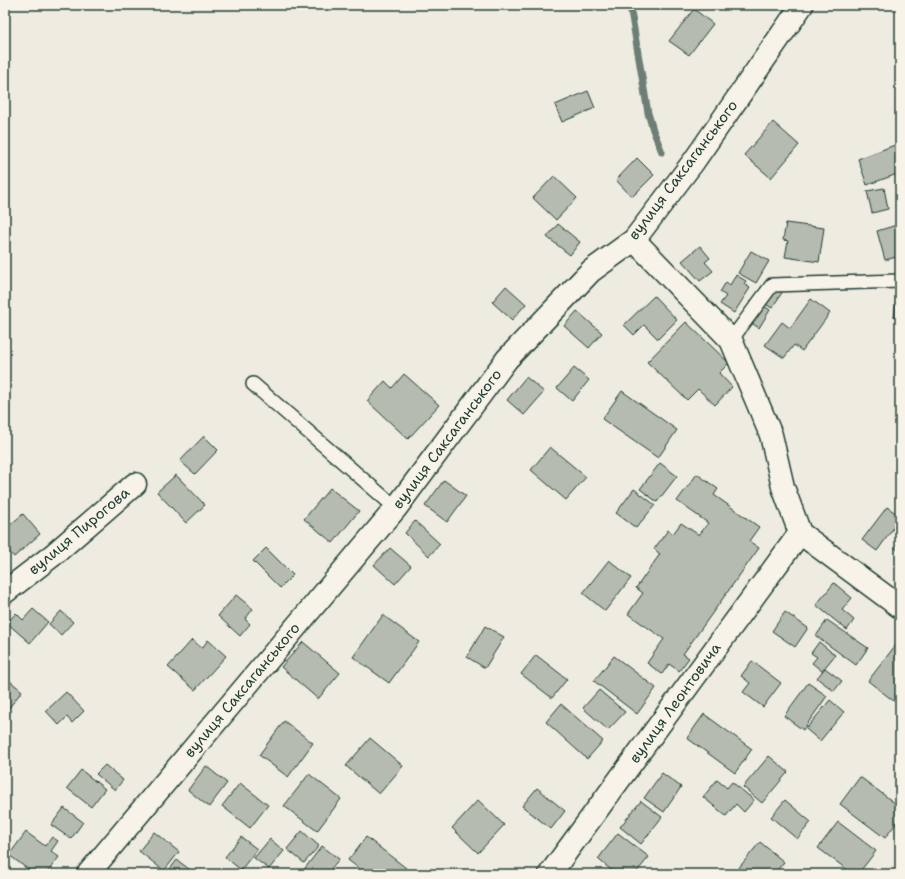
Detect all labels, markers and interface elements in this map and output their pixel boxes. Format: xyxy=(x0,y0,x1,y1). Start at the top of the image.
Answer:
street label: вулиця Саксаганського xyxy=(624,96,742,244)
street label: вулиця Саксаганського xyxy=(388,365,506,513)
street label: вулиця Пирогова xyxy=(24,482,134,579)
street label: вулиця Саксаганського xyxy=(180,618,304,762)
street label: вулиця Леонтовича xyxy=(625,638,726,767)

